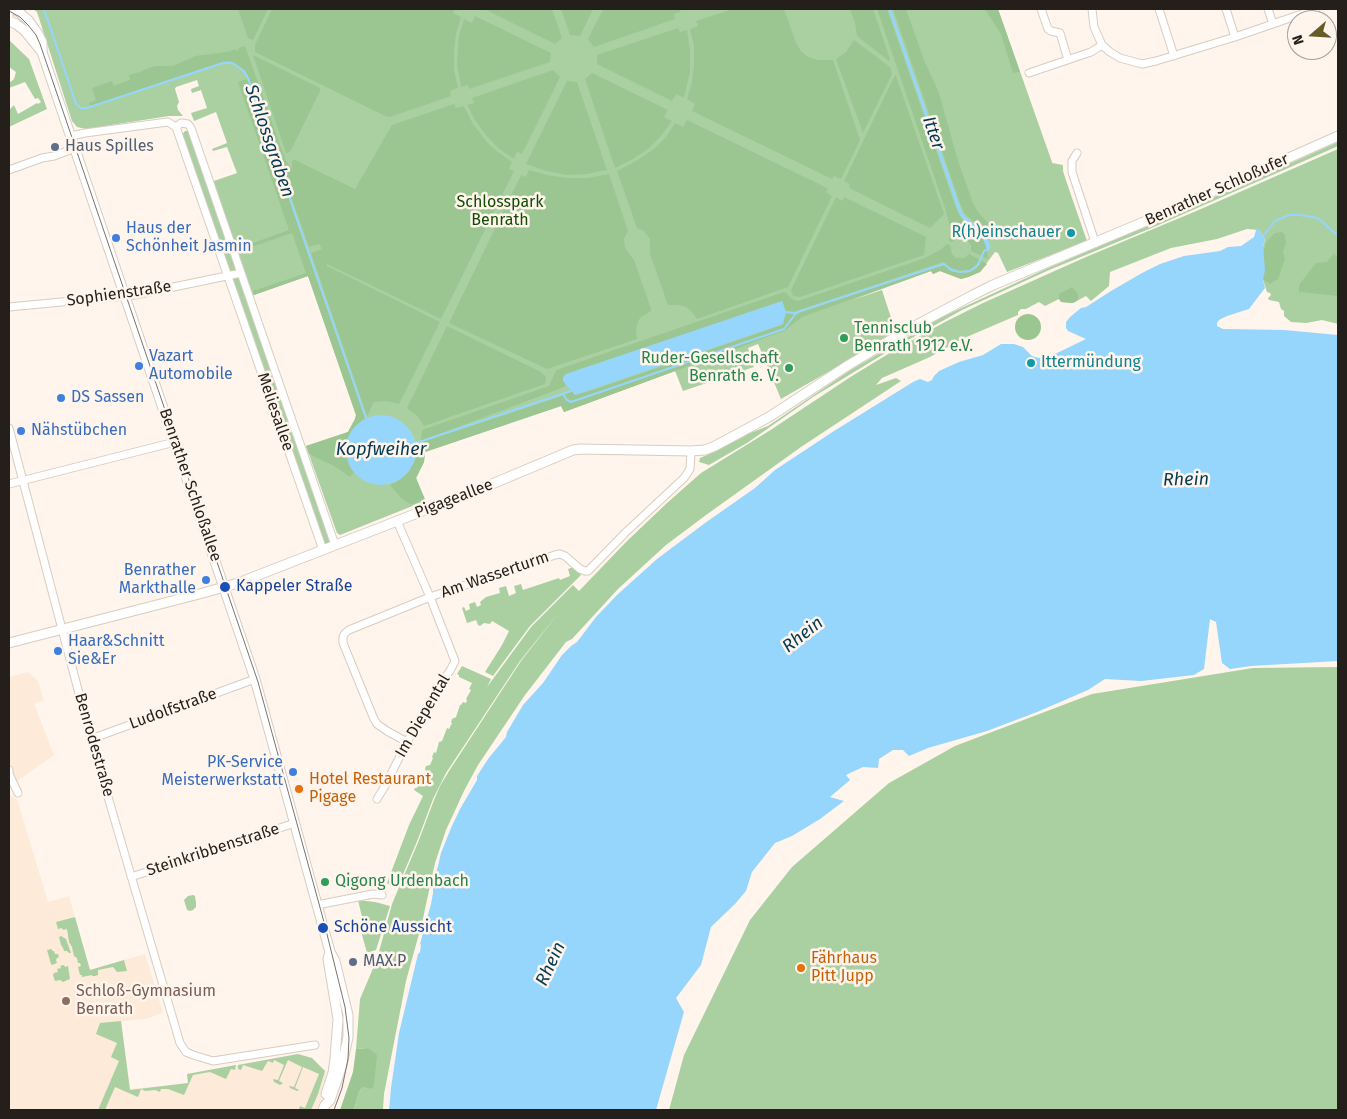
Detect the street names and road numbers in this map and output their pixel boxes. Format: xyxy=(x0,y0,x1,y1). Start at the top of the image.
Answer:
street label: Benrather Schloßufer xyxy=(1142,150,1292,230)
street label: Sophienstraße xyxy=(66,277,172,311)
street label: Meliesallee xyxy=(253,370,297,454)
street label: Benrather Schloßallee xyxy=(155,406,225,564)
street label: Pigageallee xyxy=(412,475,496,523)
street label: Am Wasserturm xyxy=(438,548,552,602)
street label: Im Diepental xyxy=(392,671,454,761)
street label: Ludolfstraße xyxy=(127,684,219,734)
street label: Benrodestraße xyxy=(70,691,118,799)
street label: Steinkribbenstraße xyxy=(144,819,282,881)

